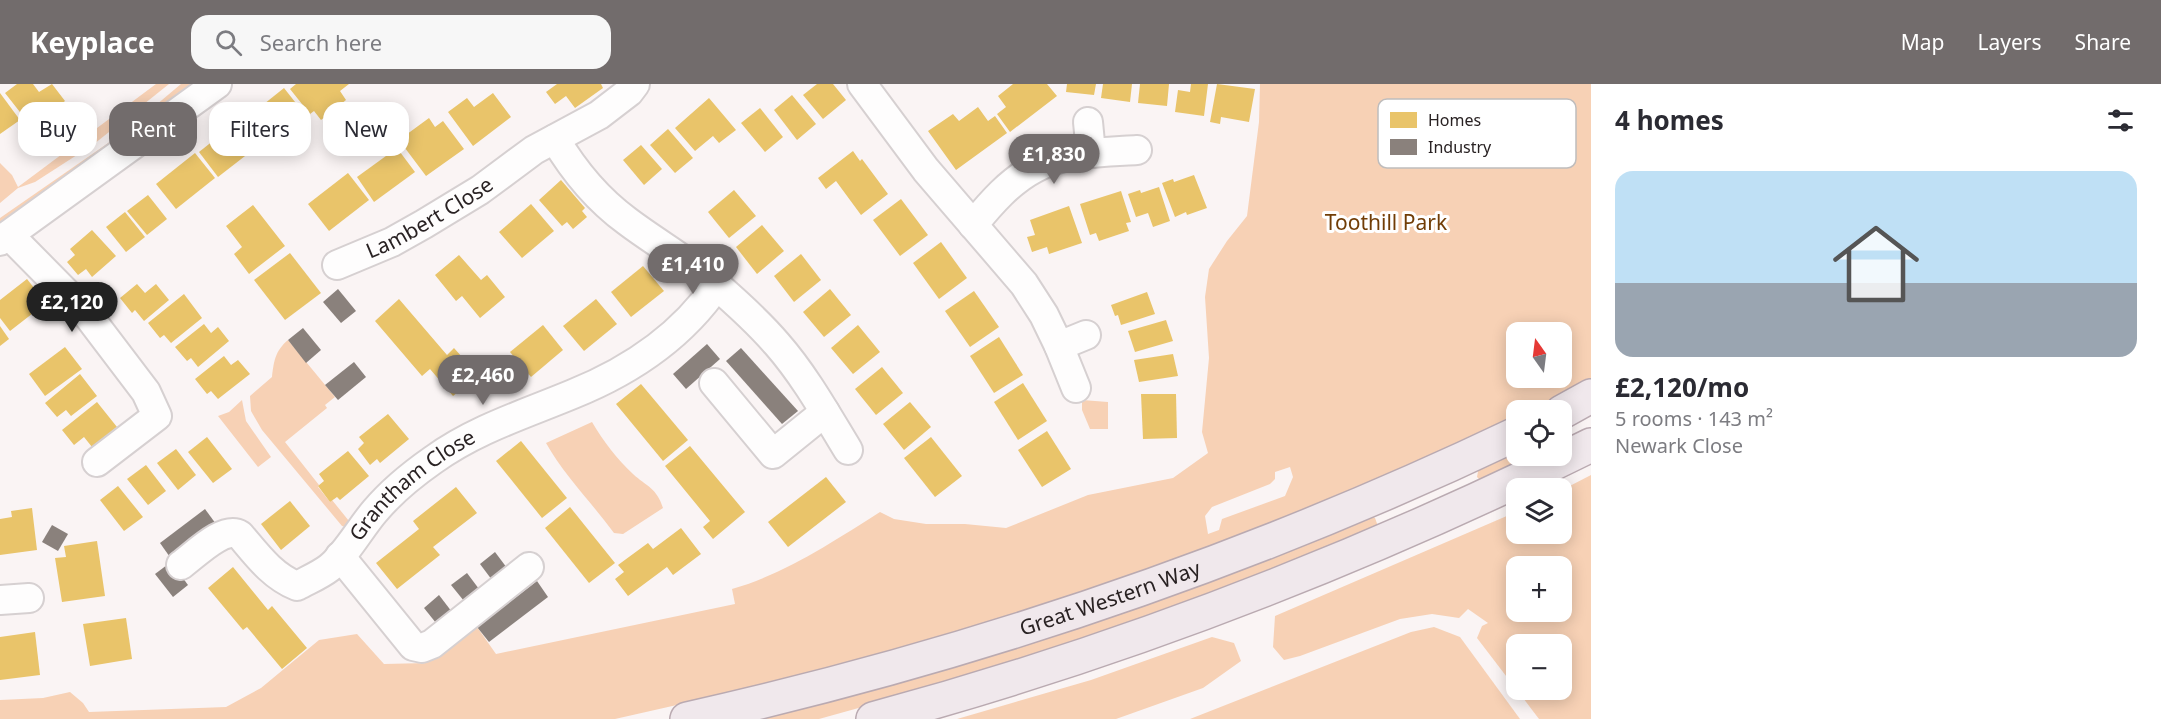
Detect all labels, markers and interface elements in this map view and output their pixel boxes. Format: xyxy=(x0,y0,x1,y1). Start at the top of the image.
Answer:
search box xyxy=(191,15,611,69)
text: Keyplace xyxy=(30,23,155,61)
icon: search xyxy=(212,26,245,59)
text: Search here xyxy=(260,27,382,57)
text: Map xyxy=(1901,28,1945,56)
text: Layers xyxy=(1978,28,2042,56)
text: Share xyxy=(2075,28,2131,56)
legend xyxy=(1378,99,1576,168)
chip: Buy xyxy=(18,102,97,156)
chip: Rent xyxy=(109,102,197,156)
chip: Filters xyxy=(209,102,311,156)
chip: New xyxy=(323,102,409,156)
text: 4 homes xyxy=(1615,102,1724,138)
icon: filters xyxy=(2104,104,2137,137)
text: Homes xyxy=(1428,109,1481,131)
pin: £1,830 xyxy=(1005,134,1103,185)
text: Industry xyxy=(1428,136,1492,158)
text: £1,830 xyxy=(1023,140,1085,167)
street label: Lambert Close xyxy=(362,170,498,264)
park label: Toothill Park xyxy=(1325,208,1448,236)
icon: home xyxy=(1822,210,1930,318)
pin: £1,410 xyxy=(644,244,742,295)
text: £1,410 xyxy=(662,250,724,277)
pin: £2,120 xyxy=(23,282,121,333)
text: £2,120 xyxy=(41,288,103,315)
north arrow xyxy=(1506,322,1572,388)
map controls xyxy=(1506,322,1572,700)
pin: £2,460 xyxy=(434,355,532,406)
text: £2,460 xyxy=(452,361,514,388)
text: £2,120/mo xyxy=(1615,369,1749,405)
button: locate xyxy=(1506,400,1572,466)
text: 5 rooms · 143 m² xyxy=(1615,405,1773,432)
street label: Grantham Close xyxy=(342,422,480,546)
text: Newark Close xyxy=(1615,432,1743,459)
button: layers xyxy=(1506,478,1572,544)
street label: Great Western Way xyxy=(1016,554,1204,642)
button: + xyxy=(1506,556,1572,622)
button: − xyxy=(1506,634,1572,700)

